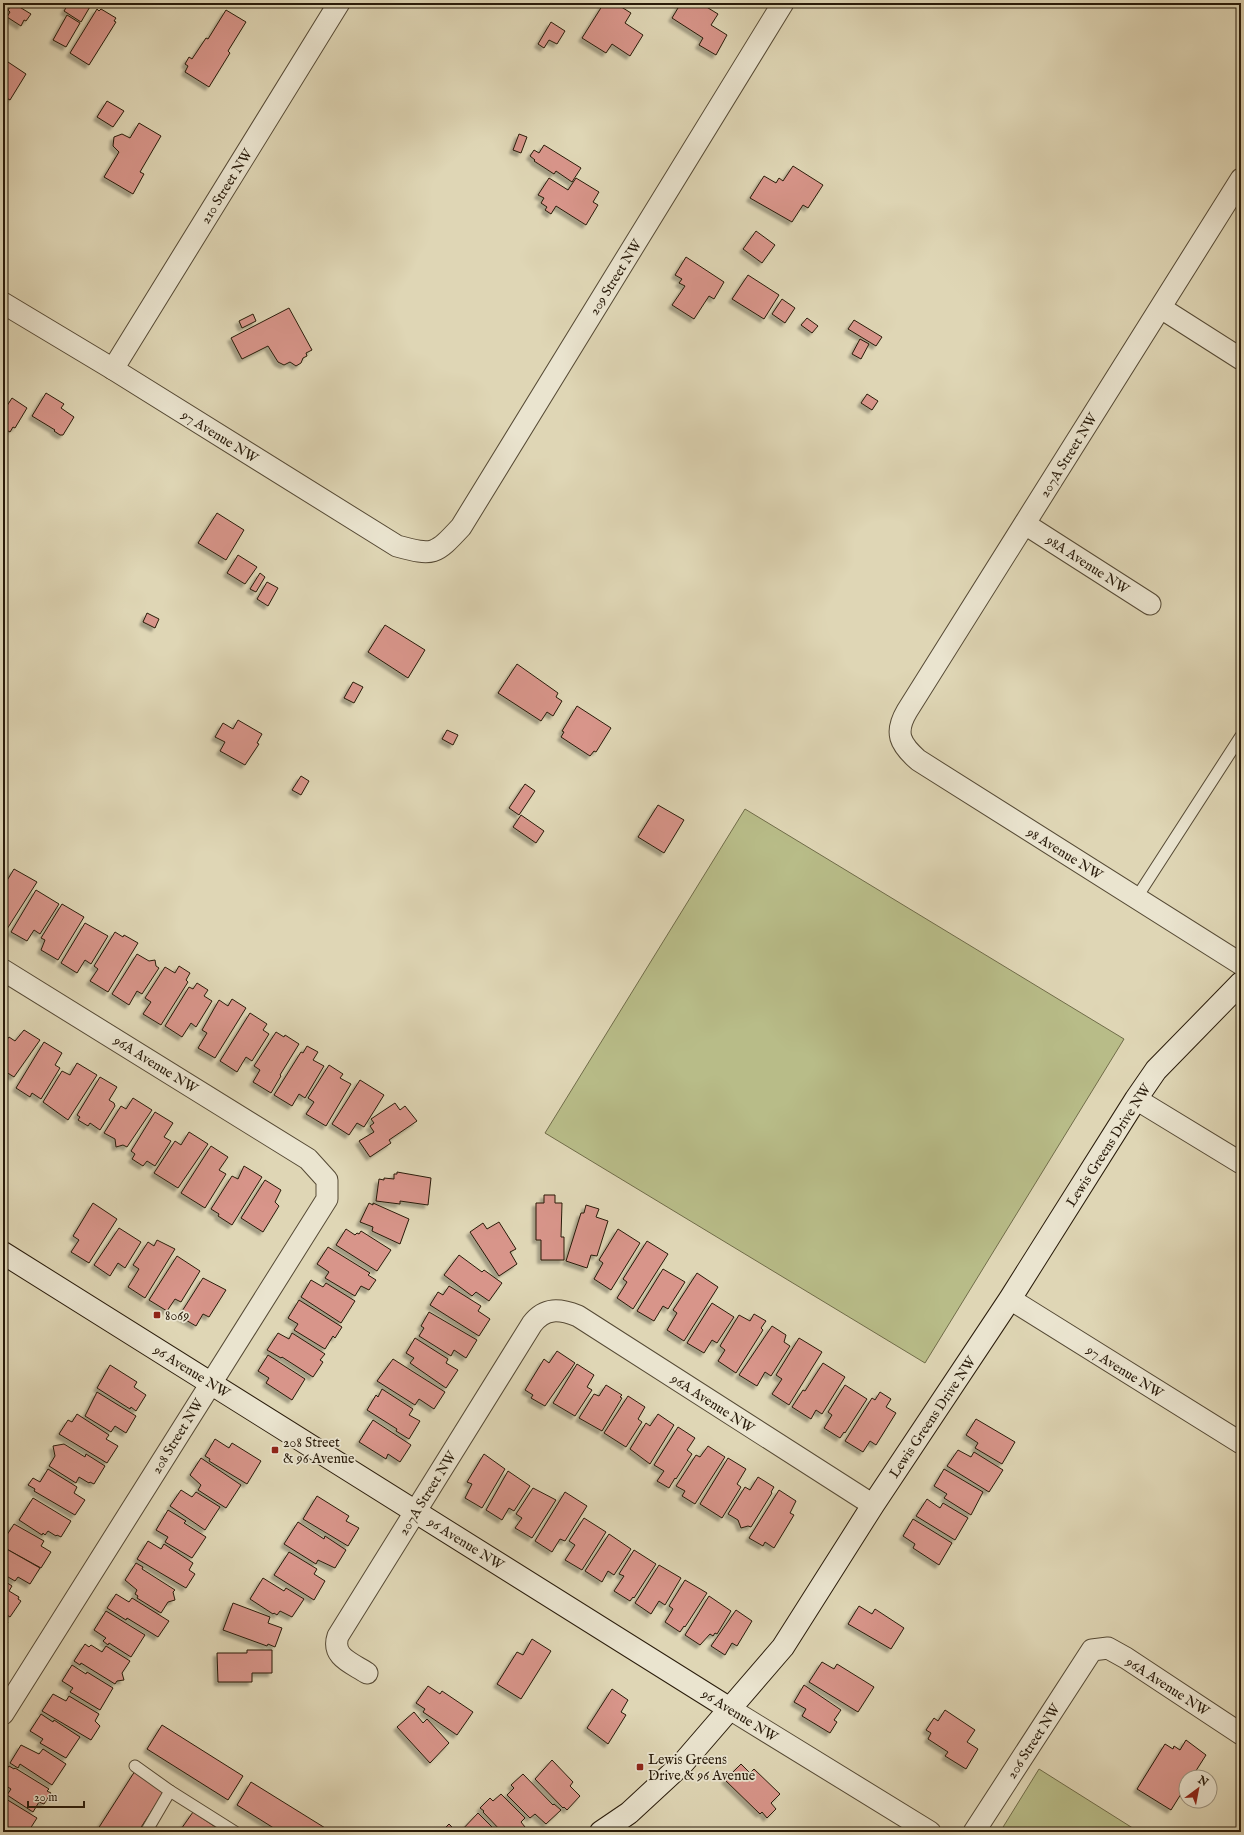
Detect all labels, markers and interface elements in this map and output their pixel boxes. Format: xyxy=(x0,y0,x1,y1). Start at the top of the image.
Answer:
street label: 210 Street NW xyxy=(197,145,257,227)
street label: 209 Street NW xyxy=(585,236,647,319)
street label: 97 Avenue NW xyxy=(177,406,262,468)
street label: 207A Street NW xyxy=(1036,410,1102,501)
street label: 98A Avenue NW xyxy=(1042,531,1133,599)
street label: 98 Avenue NW xyxy=(1022,823,1106,885)
street label: 96A Avenue NW xyxy=(109,1031,201,1098)
street label: Lewis Greens Drive NW xyxy=(1062,1080,1156,1210)
place label: 8069 xyxy=(165,1307,189,1325)
marker: 8069 xyxy=(152,1310,162,1320)
street label: 96 Avenue NW xyxy=(149,1341,233,1403)
street label: 97 Avenue NW xyxy=(1082,1341,1167,1403)
street label: Lewis Greens Drive NW xyxy=(885,1353,981,1482)
street label: 96A Avenue NW xyxy=(667,1370,758,1438)
street label: 208 Street NW xyxy=(148,1395,208,1477)
place label: 208 Street & 96 Avenue xyxy=(283,1434,355,1468)
marker: 208 Street & 96 Avenue xyxy=(270,1445,280,1455)
street label: 207A Street NW xyxy=(395,1448,461,1539)
street label: 96 Avenue NW xyxy=(423,1513,507,1575)
street label: 96A Avenue NW xyxy=(1122,1653,1213,1721)
street label: 96 Avenue NW xyxy=(697,1685,781,1747)
street label: 206 Street NW xyxy=(1003,1700,1065,1782)
place label: Lewis Greens Drive & 96 Avenue xyxy=(648,1751,756,1785)
marker: Lewis Greens Drive & 96 Avenue xyxy=(635,1762,645,1772)
north arrow xyxy=(1178,1769,1218,1809)
text: N xyxy=(1194,1772,1211,1790)
scale bar xyxy=(28,1783,84,1809)
text: 20 m xyxy=(34,1790,57,1805)

